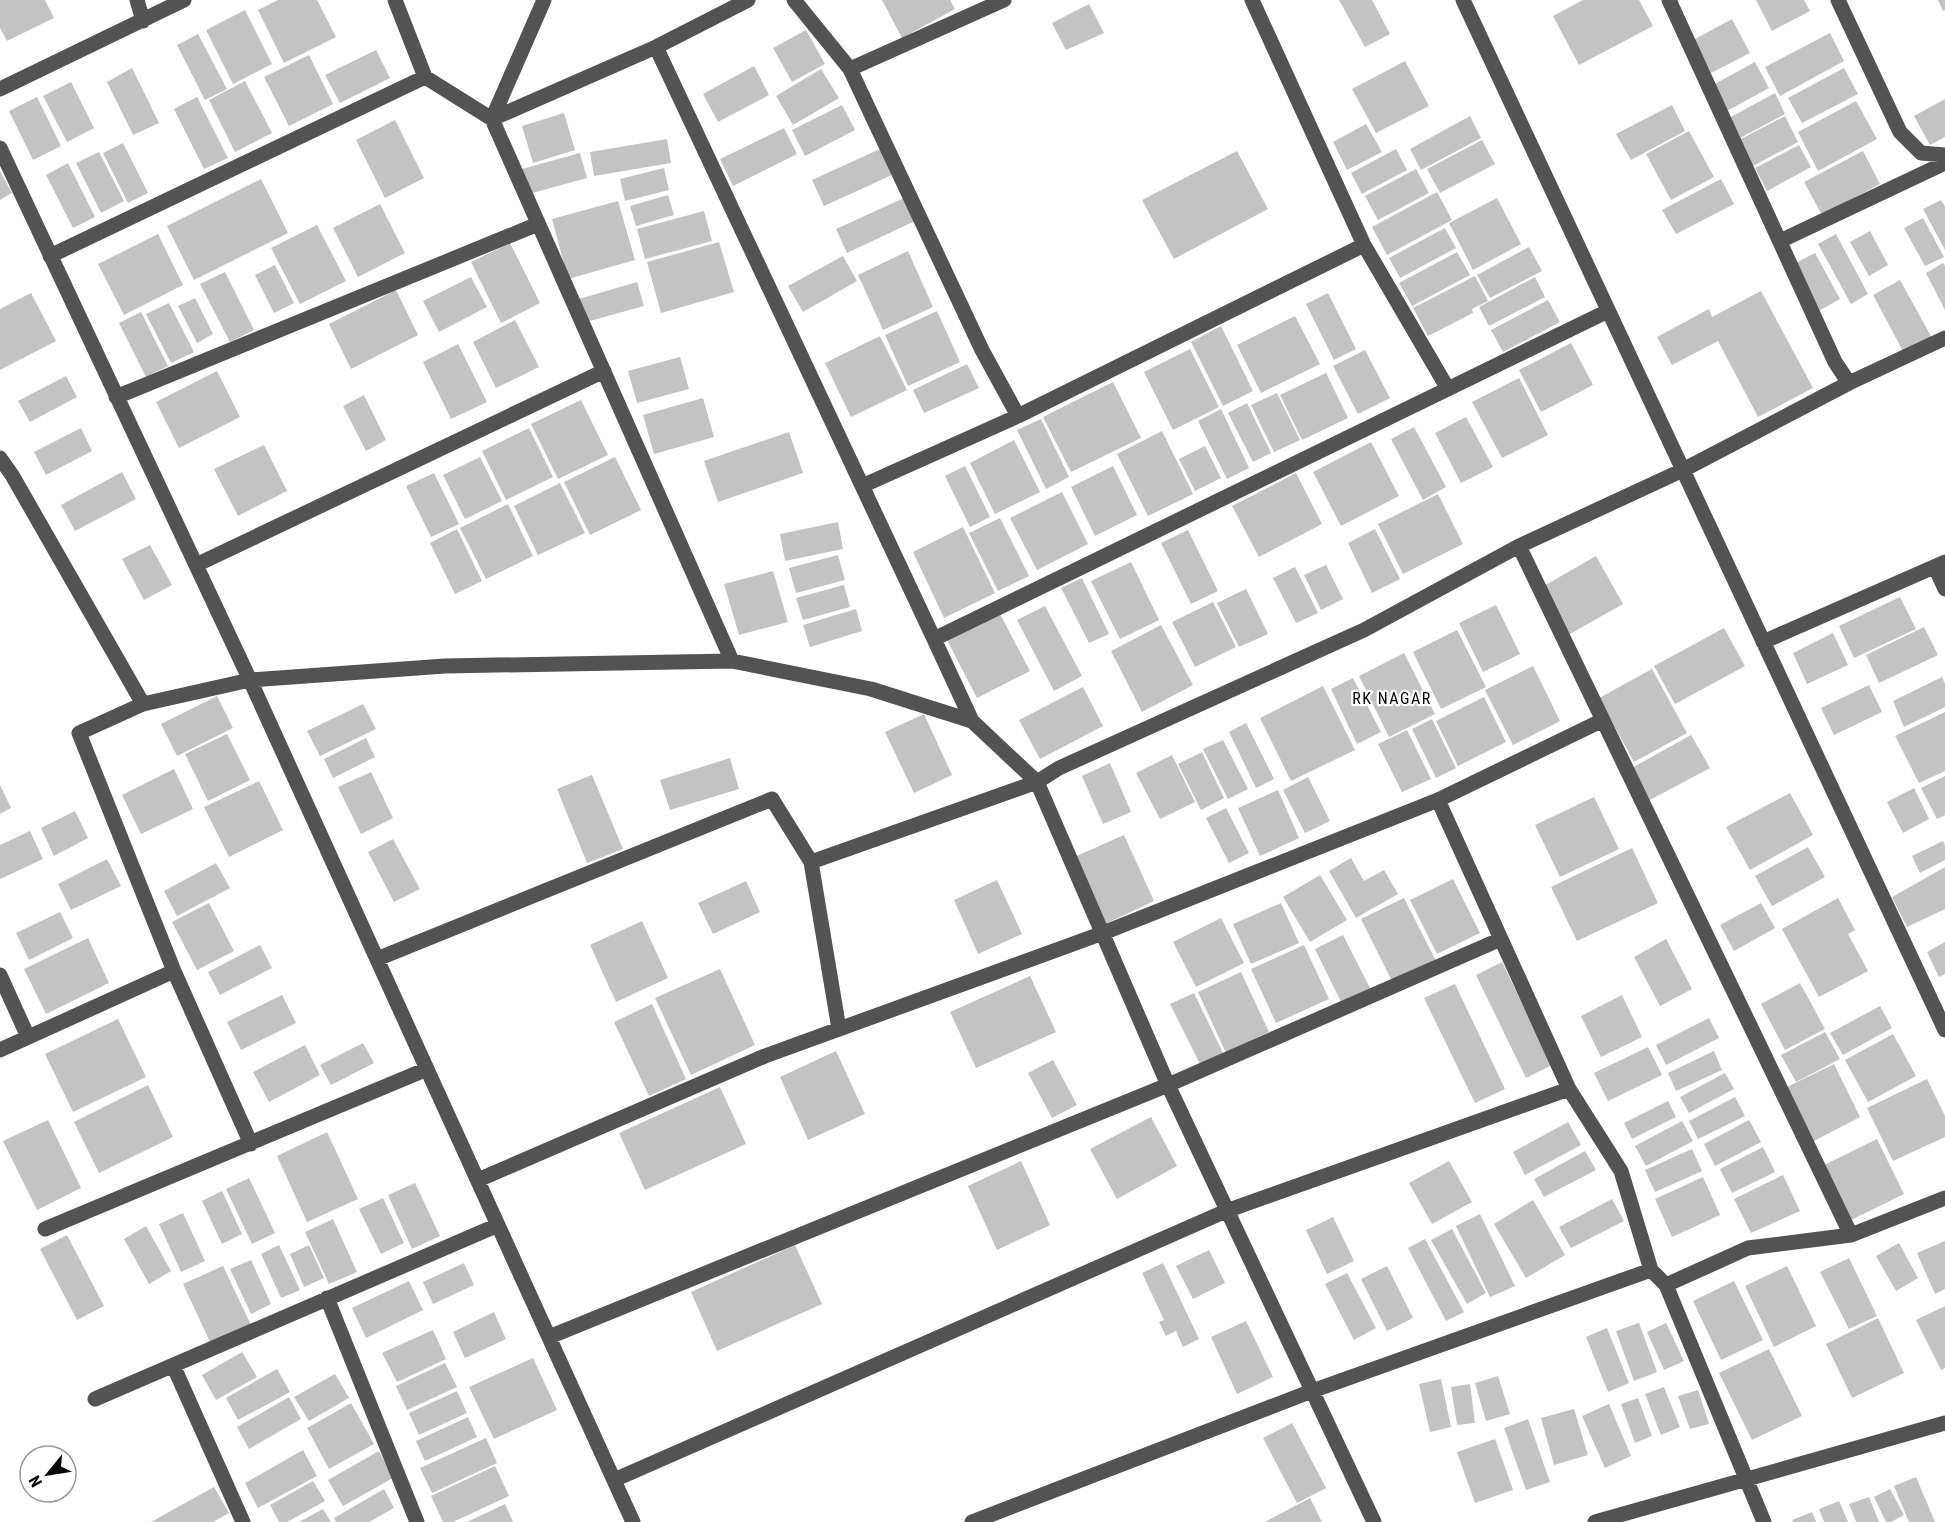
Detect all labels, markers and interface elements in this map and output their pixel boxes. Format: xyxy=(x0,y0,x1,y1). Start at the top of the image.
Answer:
district label: RK NAGAR xyxy=(1352,689,1432,708)
north arrow xyxy=(18,1444,78,1504)
text: N xyxy=(25,1472,46,1490)

